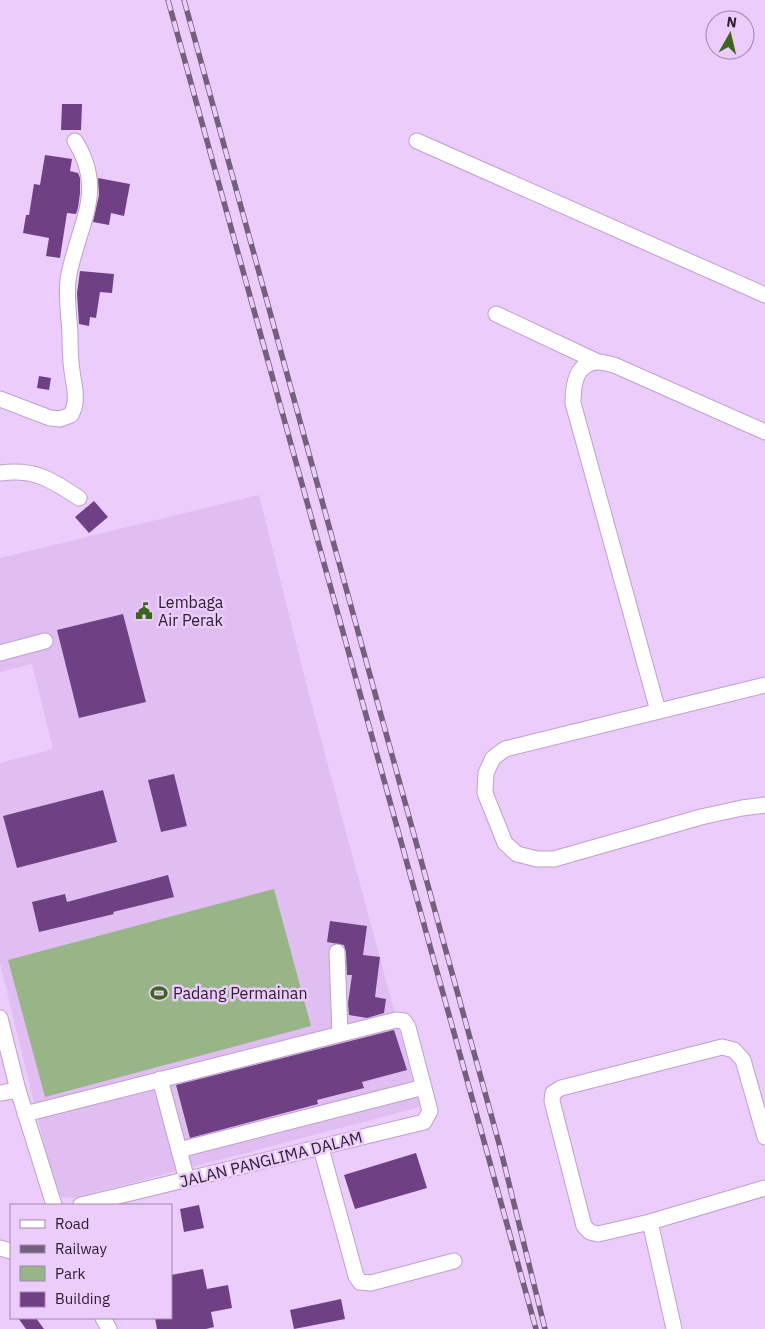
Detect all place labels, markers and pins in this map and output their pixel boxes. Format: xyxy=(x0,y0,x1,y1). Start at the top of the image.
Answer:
place label: Lembaga Air Perak xyxy=(158,592,224,630)
public building icon: Lembaga Air Perak xyxy=(134,601,154,621)
sports icon: Padang Permainan xyxy=(149,983,169,1003)
place label: Padang Permainan xyxy=(173,983,307,1003)

